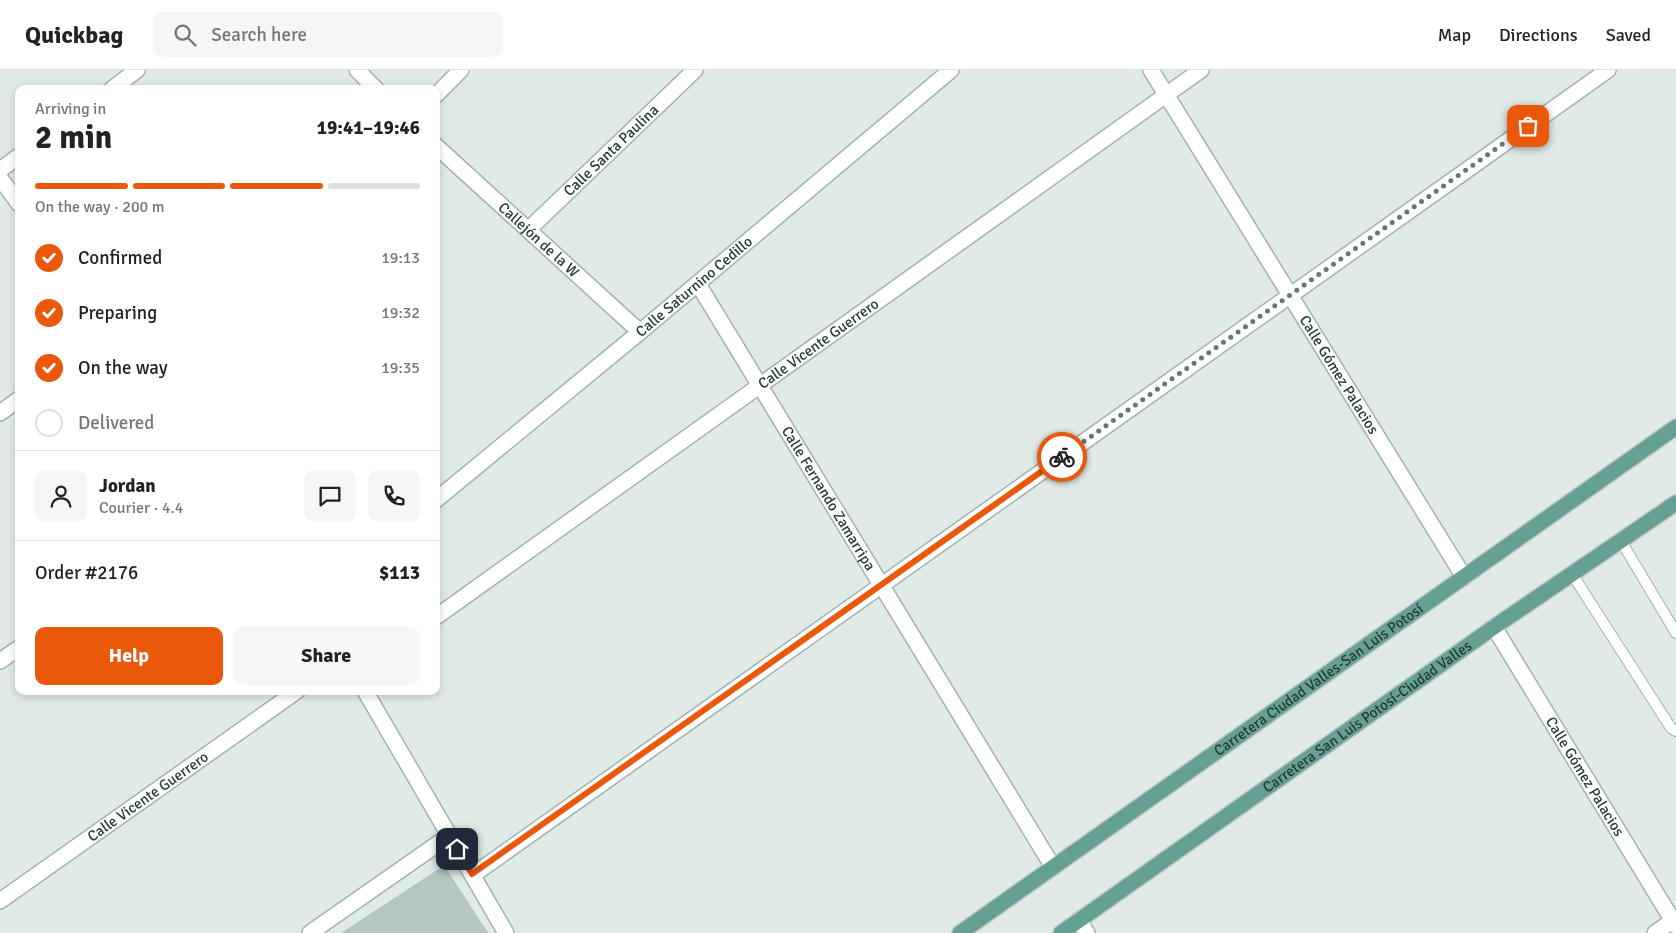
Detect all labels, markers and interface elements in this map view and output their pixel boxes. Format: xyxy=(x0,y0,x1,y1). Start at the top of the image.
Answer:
search box xyxy=(153,12,503,57)
text: Quickbag xyxy=(25,20,123,50)
icon: search xyxy=(171,21,199,49)
text: Search here xyxy=(211,23,307,47)
text: Map xyxy=(1438,24,1471,46)
text: Directions xyxy=(1499,24,1578,46)
text: Saved xyxy=(1606,24,1651,46)
text: Arriving in xyxy=(35,99,106,119)
street label: Calle Santa Paulina xyxy=(560,101,662,200)
pin xyxy=(1507,105,1549,147)
icon: bag xyxy=(1514,112,1542,140)
text: 19:41–19:46 xyxy=(317,116,420,140)
text: 2 min xyxy=(35,118,112,157)
text: On the way · 200 m xyxy=(35,197,165,217)
street label: Callejón de la W xyxy=(495,198,583,281)
street label: Calle Saturnino Cedillo xyxy=(632,232,756,341)
icon: check xyxy=(35,244,63,272)
text: Confirmed xyxy=(78,246,162,270)
text: 19:13 xyxy=(381,248,420,268)
street label: Calle Vicente Guerrero xyxy=(755,294,882,393)
icon: check xyxy=(35,299,63,327)
text: Preparing xyxy=(78,301,157,325)
text: 19:32 xyxy=(381,303,420,323)
street label: Calle Gómez Palacios xyxy=(1296,312,1383,438)
icon: check xyxy=(35,354,63,382)
text: On the way xyxy=(78,356,168,380)
text: 19:35 xyxy=(381,358,420,378)
text: Delivered xyxy=(78,411,154,435)
street label: Calle Fernando Zamarripa xyxy=(778,423,879,574)
courier xyxy=(1037,432,1087,482)
icon: bike xyxy=(1048,443,1076,471)
button: person xyxy=(35,470,87,522)
button: chat xyxy=(304,470,356,522)
button: phone xyxy=(368,470,420,522)
text: Jordan xyxy=(99,474,156,498)
text: Courier · 4.4 xyxy=(99,498,183,518)
text: Order #2176 xyxy=(35,561,138,585)
text: $113 xyxy=(379,561,420,585)
street label: Carretera Ciudad Valles-San Luis Potosí xyxy=(1210,600,1427,760)
button: Help xyxy=(35,627,223,685)
button: Share xyxy=(233,627,420,685)
street label: Carretera San Luis Potosí-Ciudad Valles xyxy=(1259,636,1476,797)
street label: Calle Gómez Palacios xyxy=(1542,714,1628,840)
street label: Calle Vicente Guerrero xyxy=(84,747,212,845)
pin xyxy=(436,828,478,870)
icon: home xyxy=(443,835,471,863)

